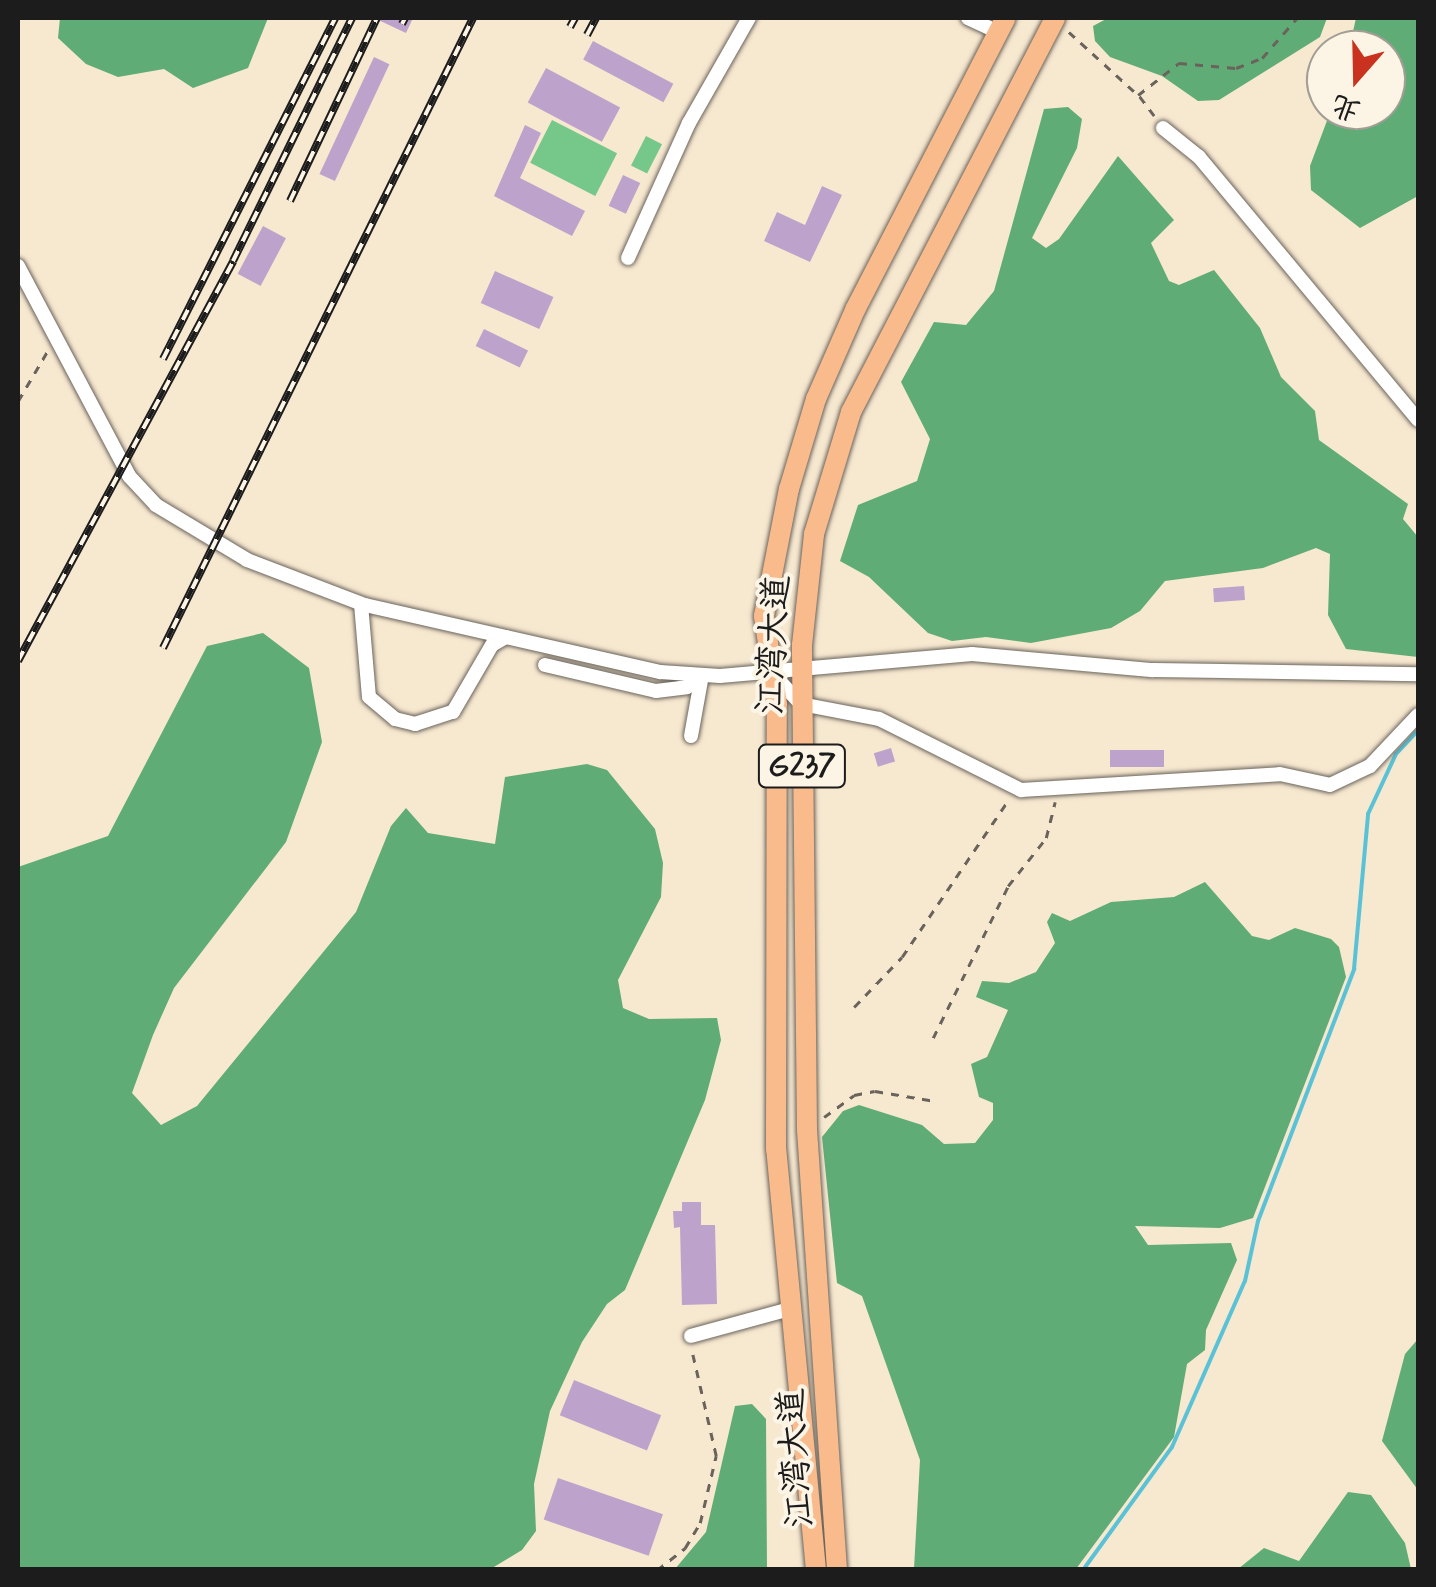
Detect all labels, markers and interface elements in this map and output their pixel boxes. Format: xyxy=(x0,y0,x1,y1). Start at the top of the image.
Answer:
north arrow xyxy=(1306,30,1406,130)
text: 北 xyxy=(1327,85,1366,129)
street label: 江湾大道 xyxy=(749,574,799,716)
road number: G237 xyxy=(757,739,847,793)
street label: 江湾大道 xyxy=(770,1387,822,1529)

